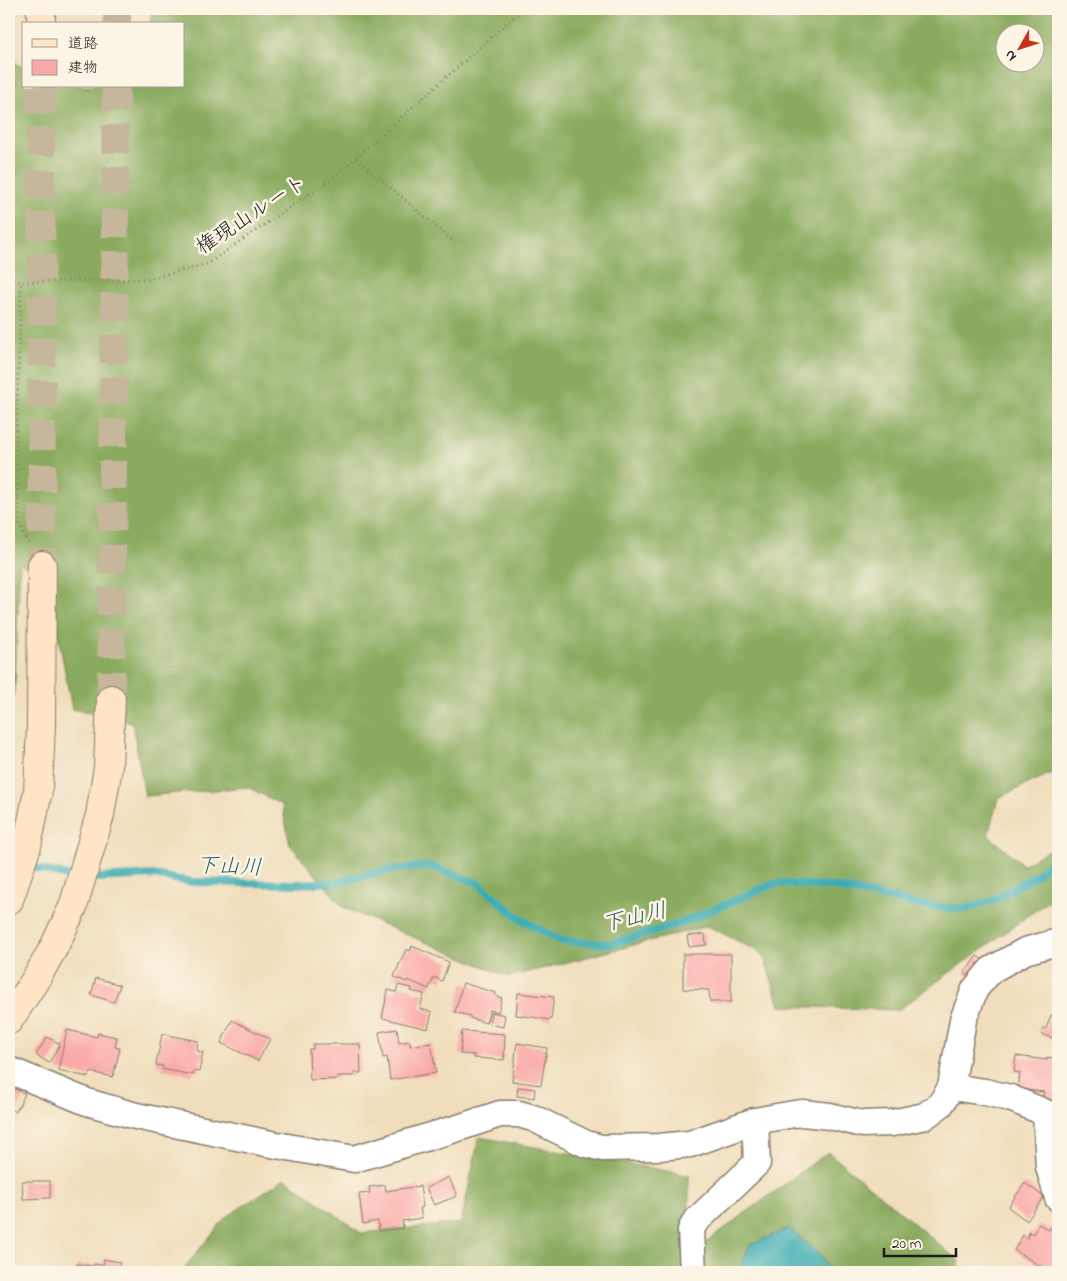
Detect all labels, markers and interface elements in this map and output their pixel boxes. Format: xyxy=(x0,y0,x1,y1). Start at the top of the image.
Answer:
legend xyxy=(22,22,185,88)
north arrow xyxy=(994,22,1044,72)
text: 道路 xyxy=(68,33,98,55)
text: N xyxy=(1000,45,1022,66)
text: 建物 xyxy=(68,57,98,79)
street label: 権現山ルート xyxy=(191,169,313,263)
water label: 下山川 xyxy=(195,851,262,885)
water label: 下山川 xyxy=(599,896,670,942)
scale bar xyxy=(884,1226,957,1258)
text: 20 m xyxy=(892,1233,922,1255)

